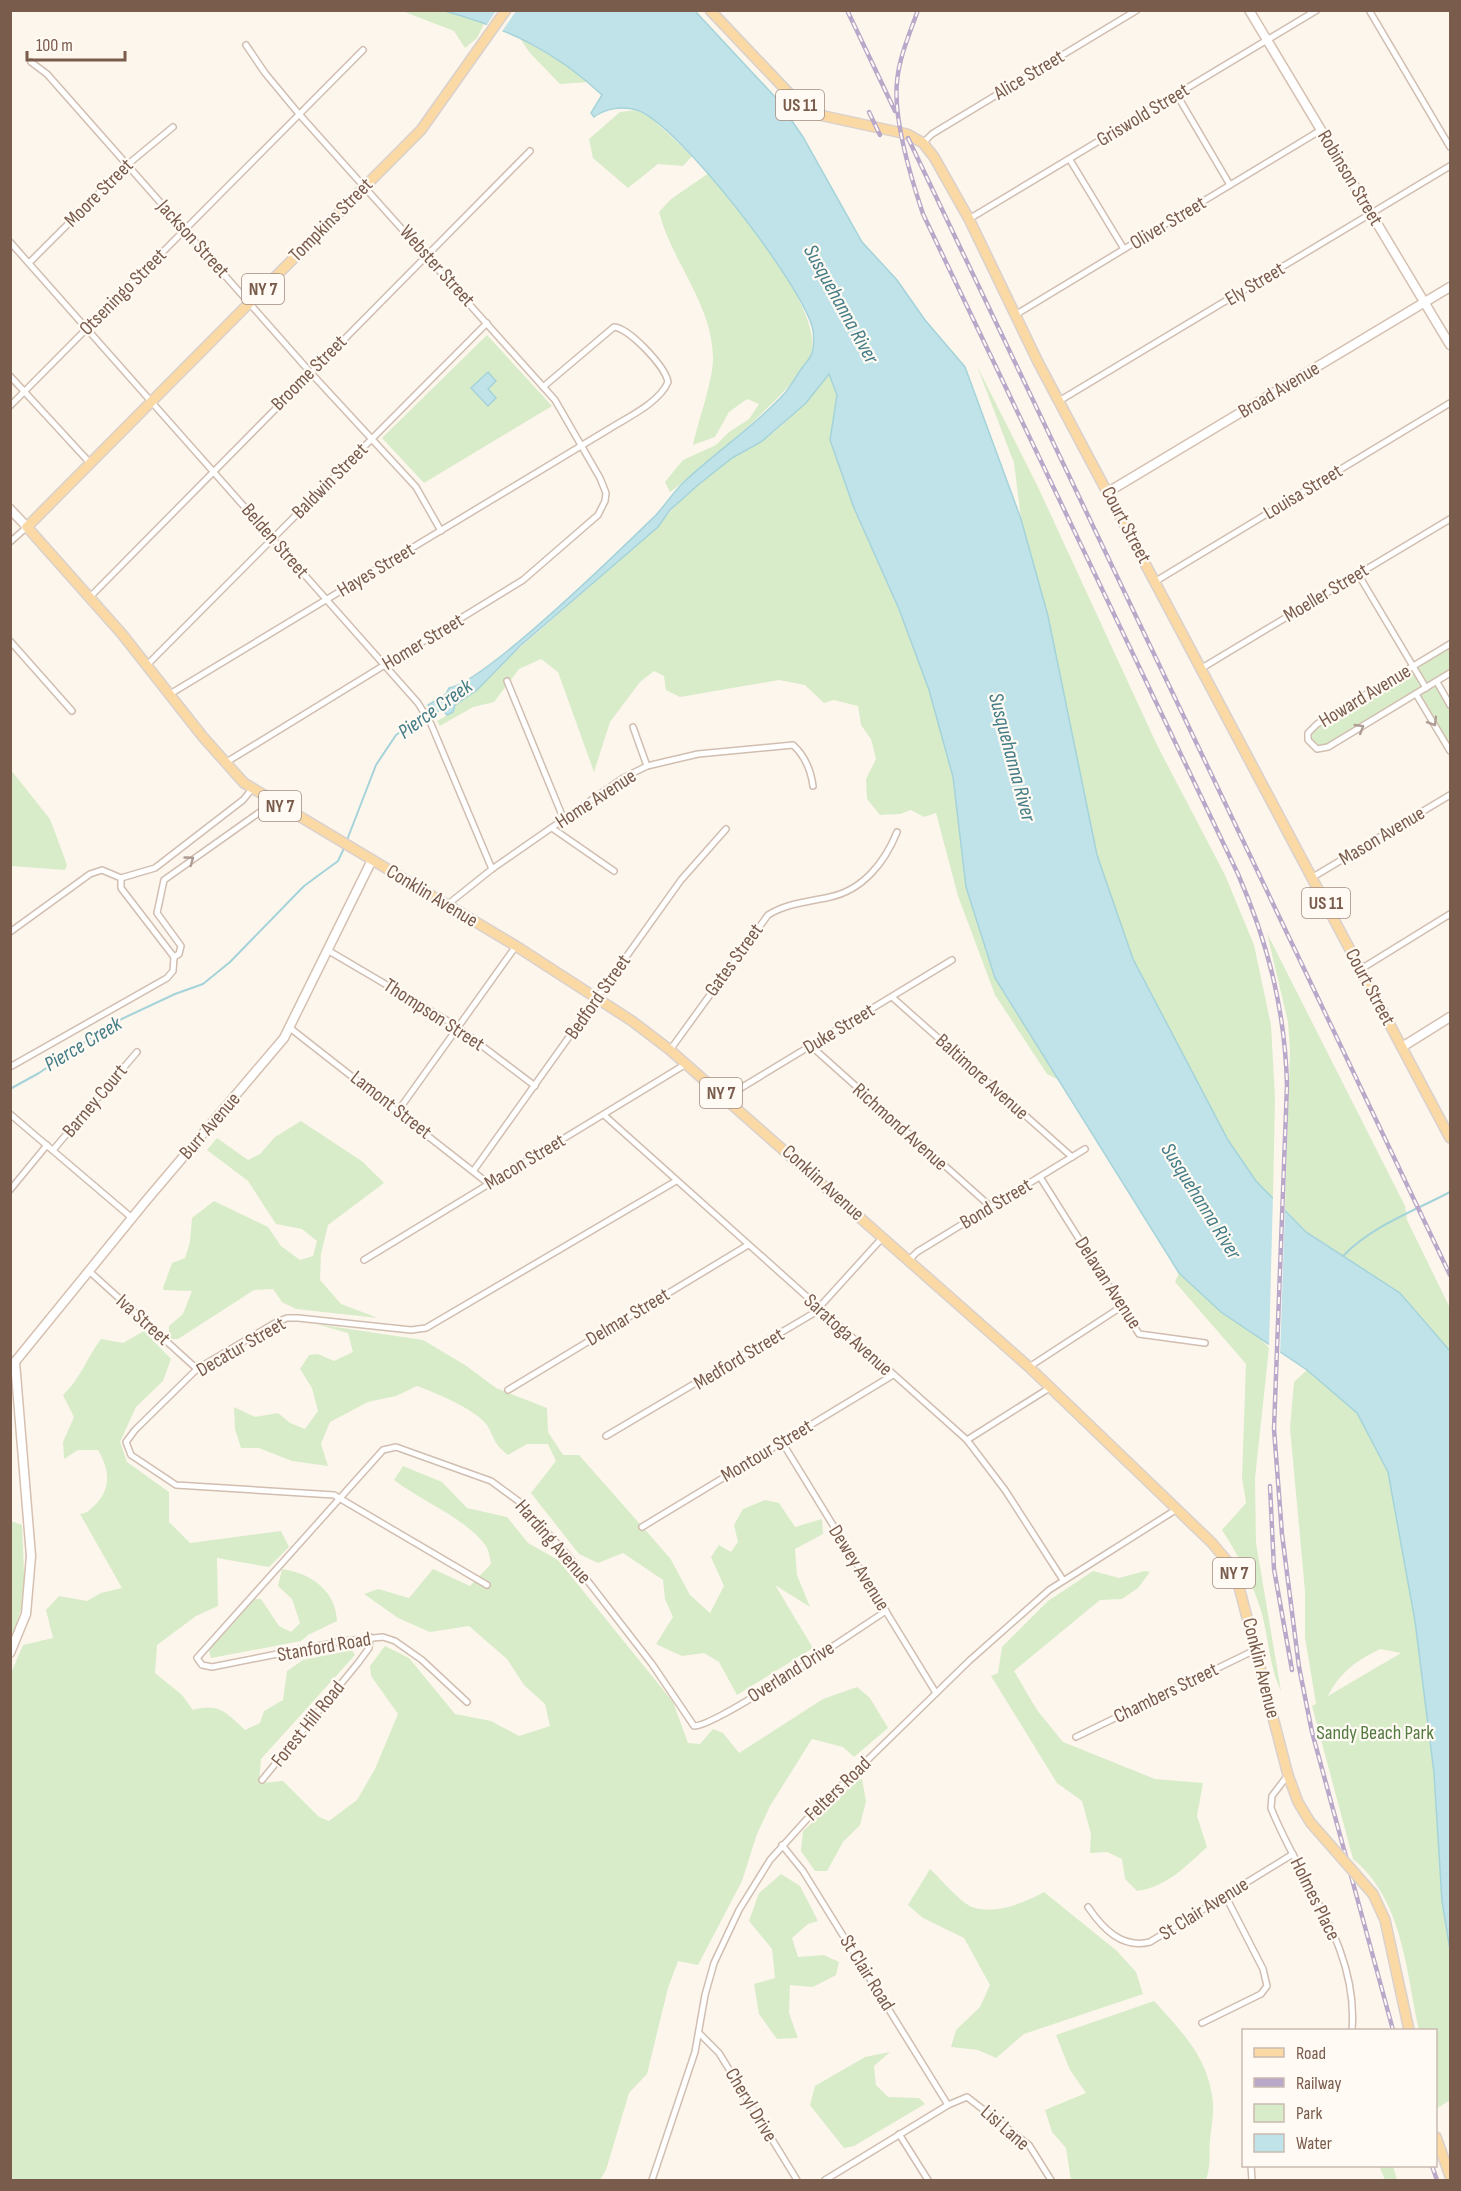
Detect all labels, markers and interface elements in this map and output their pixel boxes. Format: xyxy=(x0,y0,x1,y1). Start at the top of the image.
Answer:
scale bar xyxy=(27,24,124,62)
text: 100 m xyxy=(36,35,73,56)
street label: Alice Street xyxy=(989,45,1069,106)
street label: Griswold Street xyxy=(1092,78,1194,152)
road number: US 11 xyxy=(776,90,824,120)
street label: Robinson Street xyxy=(1312,126,1388,230)
street label: Moore Street xyxy=(60,154,138,232)
street label: Tompkins Street xyxy=(284,173,378,267)
street label: Oliver Street xyxy=(1126,191,1210,255)
street label: Jackson Street xyxy=(151,194,234,283)
street label: Webster Street xyxy=(394,220,480,312)
water label: Susquehanna River xyxy=(798,240,884,369)
street label: Otseningo Street xyxy=(74,243,172,341)
street label: Ely Street xyxy=(1221,257,1289,311)
road number: NY 7 xyxy=(242,274,284,304)
street label: Broome Street xyxy=(266,330,352,416)
street label: Broad Avenue xyxy=(1234,356,1324,424)
street label: Baldwin Street xyxy=(287,438,373,524)
street label: Louisa Street xyxy=(1259,459,1347,525)
street label: Court Street xyxy=(1096,482,1156,568)
street label: Belden Street xyxy=(236,499,314,583)
street label: Hayes Street xyxy=(333,538,419,602)
street label: Moeller Street xyxy=(1279,558,1373,628)
street label: Homer Street xyxy=(378,608,468,676)
street label: Howard Avenue xyxy=(1315,659,1415,733)
water label: Pierce Creek xyxy=(393,673,478,744)
water label: Susquehanna River xyxy=(983,690,1041,825)
one-way arrow xyxy=(1426,716,1438,726)
one-way arrow xyxy=(1354,723,1364,735)
street label: Home Avenue xyxy=(551,764,641,834)
road number: NY 7 xyxy=(259,791,301,821)
street label: Mason Avenue xyxy=(1335,801,1429,871)
one-way arrow xyxy=(183,857,194,868)
street label: Conklin Avenue xyxy=(382,859,482,933)
road number: US 11 xyxy=(1302,888,1350,918)
street label: Gates Street xyxy=(700,919,768,1001)
street label: Court Street xyxy=(1340,944,1400,1030)
street label: Bedford Street xyxy=(560,950,636,1044)
street label: Thompson Street xyxy=(379,974,489,1056)
street label: Duke Street xyxy=(799,998,879,1060)
water label: Pierce Creek xyxy=(40,1011,127,1077)
street label: Baltimore Avenue xyxy=(931,1029,1033,1125)
street label: Barney Court xyxy=(58,1060,132,1142)
street label: Lamont Street xyxy=(346,1066,436,1144)
road number: NY 7 xyxy=(700,1078,742,1108)
street label: Richmond Avenue xyxy=(848,1078,952,1176)
street label: Burr Avenue xyxy=(174,1088,246,1164)
street label: Macon Street xyxy=(480,1129,570,1195)
water label: Susquehanna River xyxy=(1155,1138,1247,1265)
street label: Conklin Avenue xyxy=(777,1140,869,1226)
street label: Bond Street xyxy=(956,1173,1036,1235)
street label: Delavan Avenue xyxy=(1069,1232,1147,1334)
street label: Delmar Street xyxy=(582,1283,674,1351)
street label: Iva Street xyxy=(111,1289,175,1351)
street label: Saratoga Avenue xyxy=(799,1289,897,1381)
street label: Decatur Street xyxy=(192,1312,290,1382)
street label: Medford Street xyxy=(690,1323,788,1395)
street label: Montour Street xyxy=(717,1414,817,1488)
street label: Harding Avenue xyxy=(510,1495,596,1589)
street label: Dewey Avenue xyxy=(823,1521,895,1615)
road number: NY 7 xyxy=(1213,1558,1255,1588)
street label: Conklin Avenue xyxy=(1237,1615,1285,1721)
street label: Stanford Road xyxy=(275,1627,373,1667)
street label: Overland Drive xyxy=(743,1636,839,1708)
street label: Chambers Street xyxy=(1110,1657,1222,1729)
street label: Forest Hill Road xyxy=(266,1676,350,1772)
park label: Sandy Beach Park xyxy=(1316,1721,1434,1745)
street label: Felters Road xyxy=(800,1752,876,1826)
street label: Holmes Place xyxy=(1285,1854,1345,1944)
street label: St Clair Avenue xyxy=(1155,1872,1253,1946)
street label: St Clair Road xyxy=(834,1931,900,2015)
legend xyxy=(1242,2029,1437,2167)
text: Road xyxy=(1296,2043,1326,2064)
street label: Cheryl Drive xyxy=(720,2064,782,2146)
text: Railway xyxy=(1296,2073,1341,2094)
street label: Lisi Lane xyxy=(976,2100,1034,2156)
text: Park xyxy=(1296,2103,1322,2124)
text: Water xyxy=(1296,2133,1332,2154)

